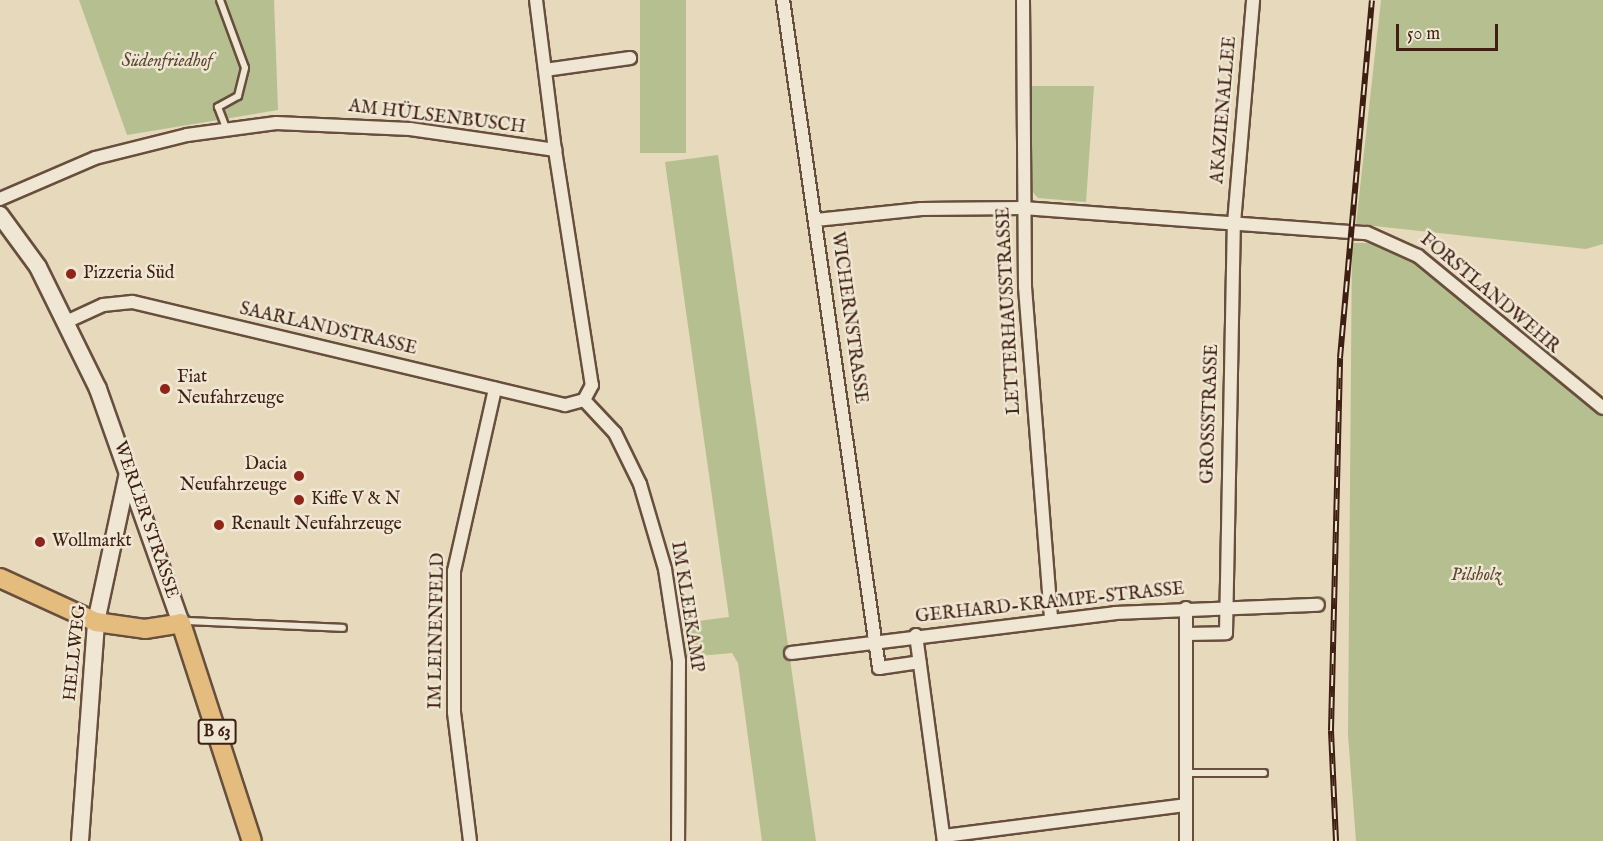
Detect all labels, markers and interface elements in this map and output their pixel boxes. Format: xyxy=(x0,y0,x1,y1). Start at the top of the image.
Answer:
scale bar xyxy=(1399,12,1501,50)
text: 50 m xyxy=(1407,23,1440,46)
street label: AKAZIENALLEE xyxy=(1208,35,1242,185)
park label: Südenfriedhof xyxy=(121,51,213,73)
street label: AM HÜLSENBUSCH xyxy=(347,96,527,140)
street label: LETTERHAUSSTRASSE xyxy=(994,206,1026,416)
street label: FORSTLANDWEHR xyxy=(1415,229,1563,359)
street label: WICHERNSTRASSE xyxy=(825,231,871,405)
place label: Pizzeria Süd xyxy=(83,263,174,285)
marker: Pizzeria Süd xyxy=(64,267,78,281)
street label: SAARLANDSTRASSE xyxy=(237,299,419,361)
street label: GROSSSTRASSE xyxy=(1198,344,1224,484)
place label: Fiat Neufahrzeuge xyxy=(177,368,284,410)
marker: Fiat Neufahrzeuge xyxy=(158,382,172,396)
street label: WERLER STRASSE xyxy=(108,438,182,602)
place label: Dacia Neufahrzeuge xyxy=(180,455,287,498)
marker: Dacia Neufahrzeuge xyxy=(292,469,306,483)
place label: Kiffe V & N xyxy=(311,489,400,511)
marker: Kiffe V & N xyxy=(292,493,306,507)
place label: Renault Neufahrzeuge xyxy=(231,514,402,536)
marker: Renault Neufahrzeuge xyxy=(212,518,226,532)
place label: Wollmarkt xyxy=(52,531,132,553)
marker: Wollmarkt xyxy=(33,535,47,549)
street label: IM KLEEKAMP xyxy=(665,540,707,674)
street label: IM LEINENFELD xyxy=(426,553,450,709)
park label: Pilsholz xyxy=(1451,565,1501,587)
street label: GERHARD-KRAMPE-STRASSE xyxy=(914,579,1186,629)
street label: HELLWEG xyxy=(60,604,92,702)
road number: B 63 xyxy=(198,719,236,745)

